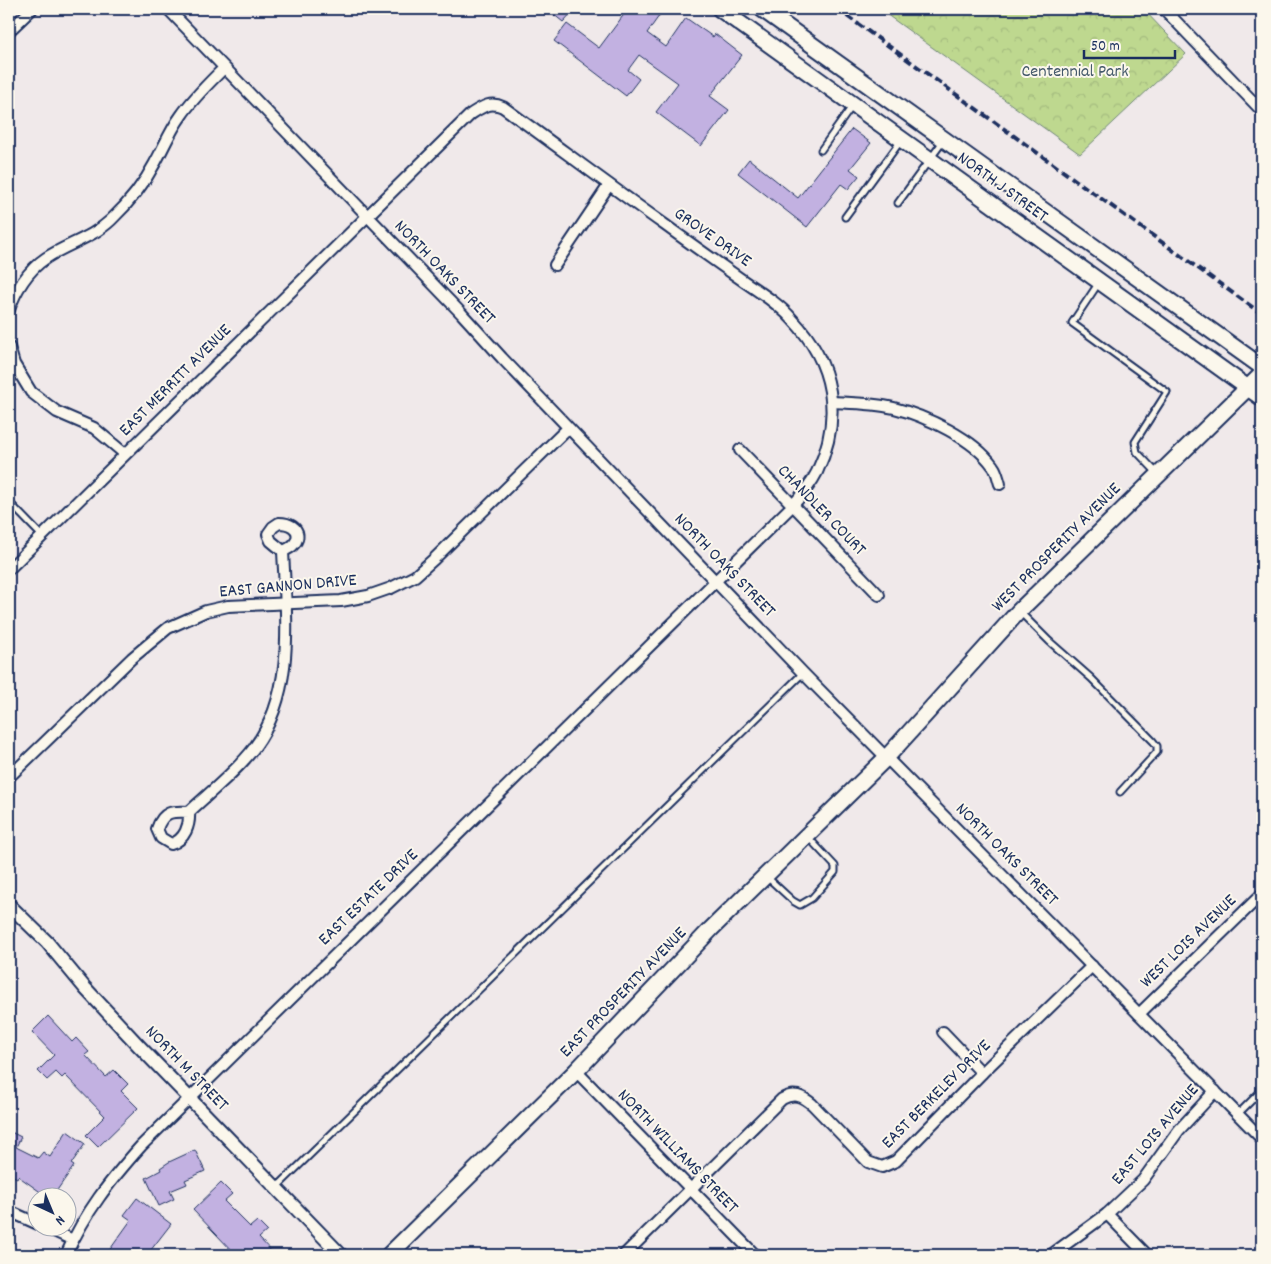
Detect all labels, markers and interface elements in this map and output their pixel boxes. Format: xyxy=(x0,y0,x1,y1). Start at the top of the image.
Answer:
scale bar xyxy=(1084,28,1175,60)
text: 50 m xyxy=(1091,36,1120,58)
park label: Centennial Park xyxy=(1021,60,1129,85)
street label: NORTH J STREET xyxy=(952,147,1052,229)
street label: GROVE DRIVE xyxy=(668,202,756,274)
street label: NORTH OAKS STREET xyxy=(388,215,500,331)
street label: EAST MERRITT AVENUE xyxy=(114,319,238,443)
street label: CHANDLER COURT xyxy=(771,460,871,562)
street label: WEST PROSPERITY AVENUE xyxy=(987,478,1127,618)
street label: NORTH OAKS STREET xyxy=(668,508,780,624)
street label: EAST GANNON DRIVE xyxy=(218,569,358,605)
street label: NORTH OAKS STREET xyxy=(949,798,1063,912)
street label: EAST ESTATE DRIVE xyxy=(313,844,425,952)
street label: WEST LOIS AVENUE xyxy=(1135,889,1243,995)
street label: EAST PROSPERITY AVENUE xyxy=(555,922,693,1064)
street label: NORTH M STREET xyxy=(139,1021,233,1117)
street label: EAST BERKELEY DRIVE xyxy=(877,1035,997,1155)
street label: EAST LOIS AVENUE xyxy=(1106,1079,1206,1191)
street label: NORTH WILLIAMS STREET xyxy=(611,1084,743,1220)
north arrow xyxy=(28,1186,78,1236)
text: N xyxy=(50,1210,69,1230)

